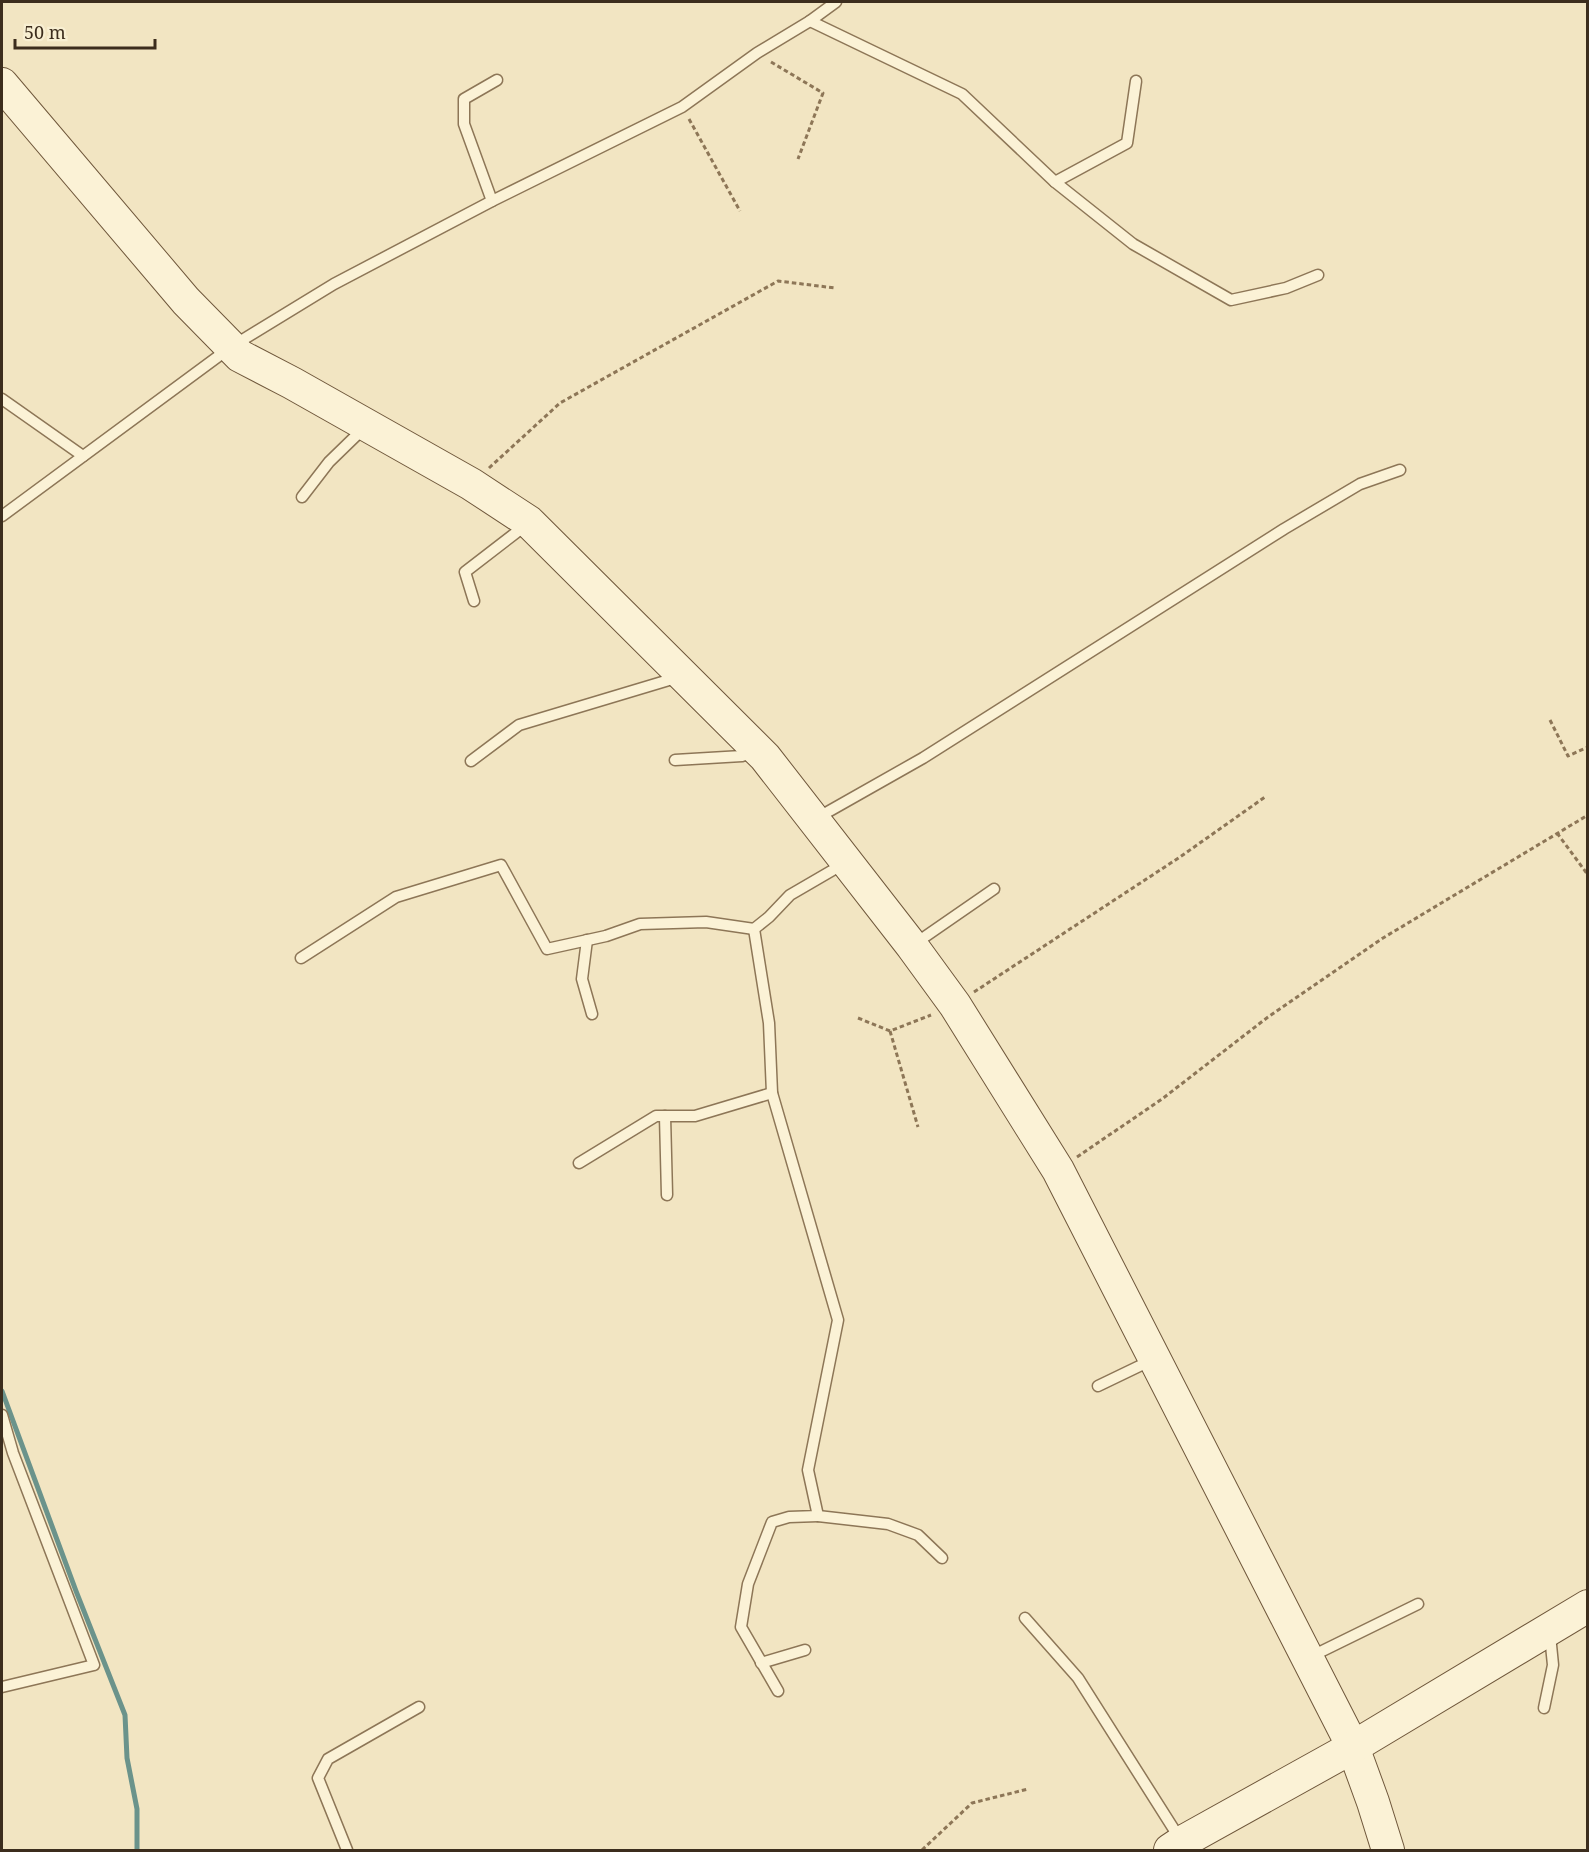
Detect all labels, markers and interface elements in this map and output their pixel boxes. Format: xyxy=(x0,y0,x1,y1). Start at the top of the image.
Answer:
scale bar xyxy=(15,12,154,50)
text: 50 m xyxy=(24,20,66,44)

